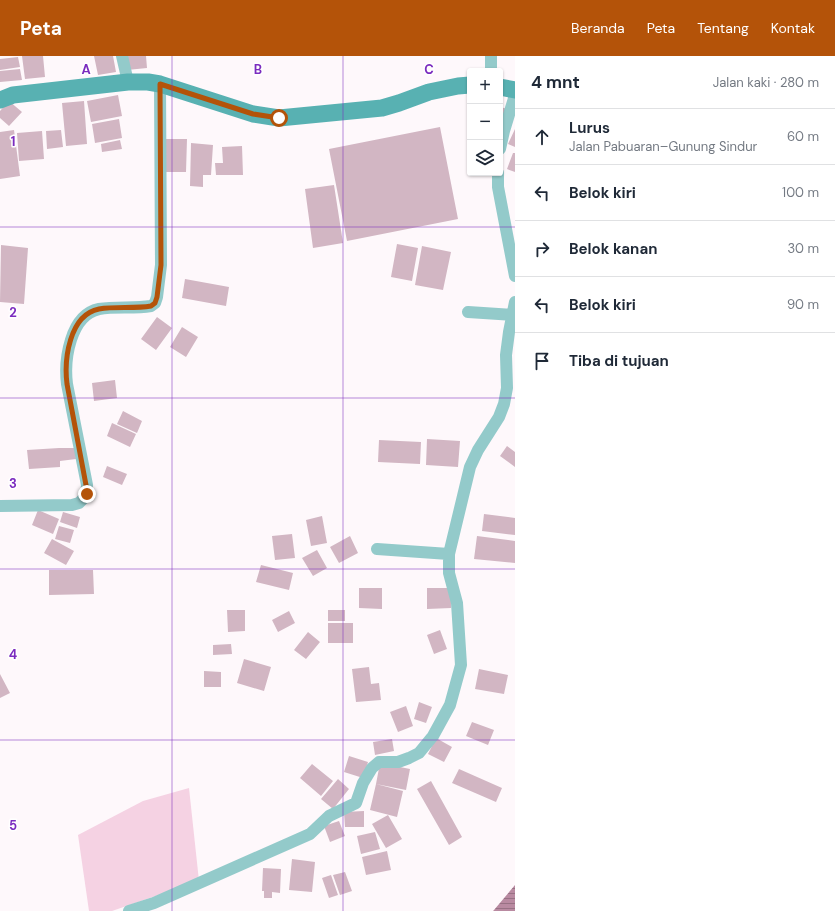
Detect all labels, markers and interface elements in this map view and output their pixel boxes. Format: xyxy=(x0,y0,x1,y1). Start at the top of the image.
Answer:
text: Peta xyxy=(20,16,62,41)
text: Beranda xyxy=(571,19,625,37)
text: Peta xyxy=(647,19,675,37)
text: Tentang xyxy=(697,19,749,37)
text: Kontak xyxy=(771,19,815,37)
text: A xyxy=(81,61,91,78)
text: B xyxy=(254,61,262,78)
text: C xyxy=(424,61,434,78)
map controls xyxy=(467,68,503,176)
button: + xyxy=(467,68,503,104)
text: 4 mnt xyxy=(531,71,580,93)
text: Jalan kaki · 280 m xyxy=(713,74,819,91)
button: − xyxy=(467,104,503,140)
route start xyxy=(270,109,288,127)
text: Lurus xyxy=(569,118,610,138)
icon: ahead xyxy=(531,126,553,148)
text: 60 m xyxy=(787,128,819,145)
text: 1 xyxy=(11,133,15,150)
text: Jalan Pabuaran–Gunung Sindur xyxy=(569,138,757,155)
button: layers xyxy=(467,140,503,176)
icon: left xyxy=(531,182,553,204)
text: Belok kiri xyxy=(569,183,636,203)
text: 100 m xyxy=(782,184,819,201)
icon: right xyxy=(531,238,553,260)
text: Belok kanan xyxy=(569,239,657,259)
text: 30 m xyxy=(787,240,819,257)
icon: left xyxy=(531,294,553,316)
text: Belok kiri xyxy=(569,295,636,315)
text: 90 m xyxy=(787,296,819,313)
text: 2 xyxy=(9,304,17,321)
icon: arrive xyxy=(531,350,553,372)
text: Tiba di tujuan xyxy=(569,351,669,371)
text: 3 xyxy=(9,475,17,492)
route end xyxy=(78,485,96,503)
text: 4 xyxy=(9,646,17,663)
text: 5 xyxy=(9,817,17,834)

